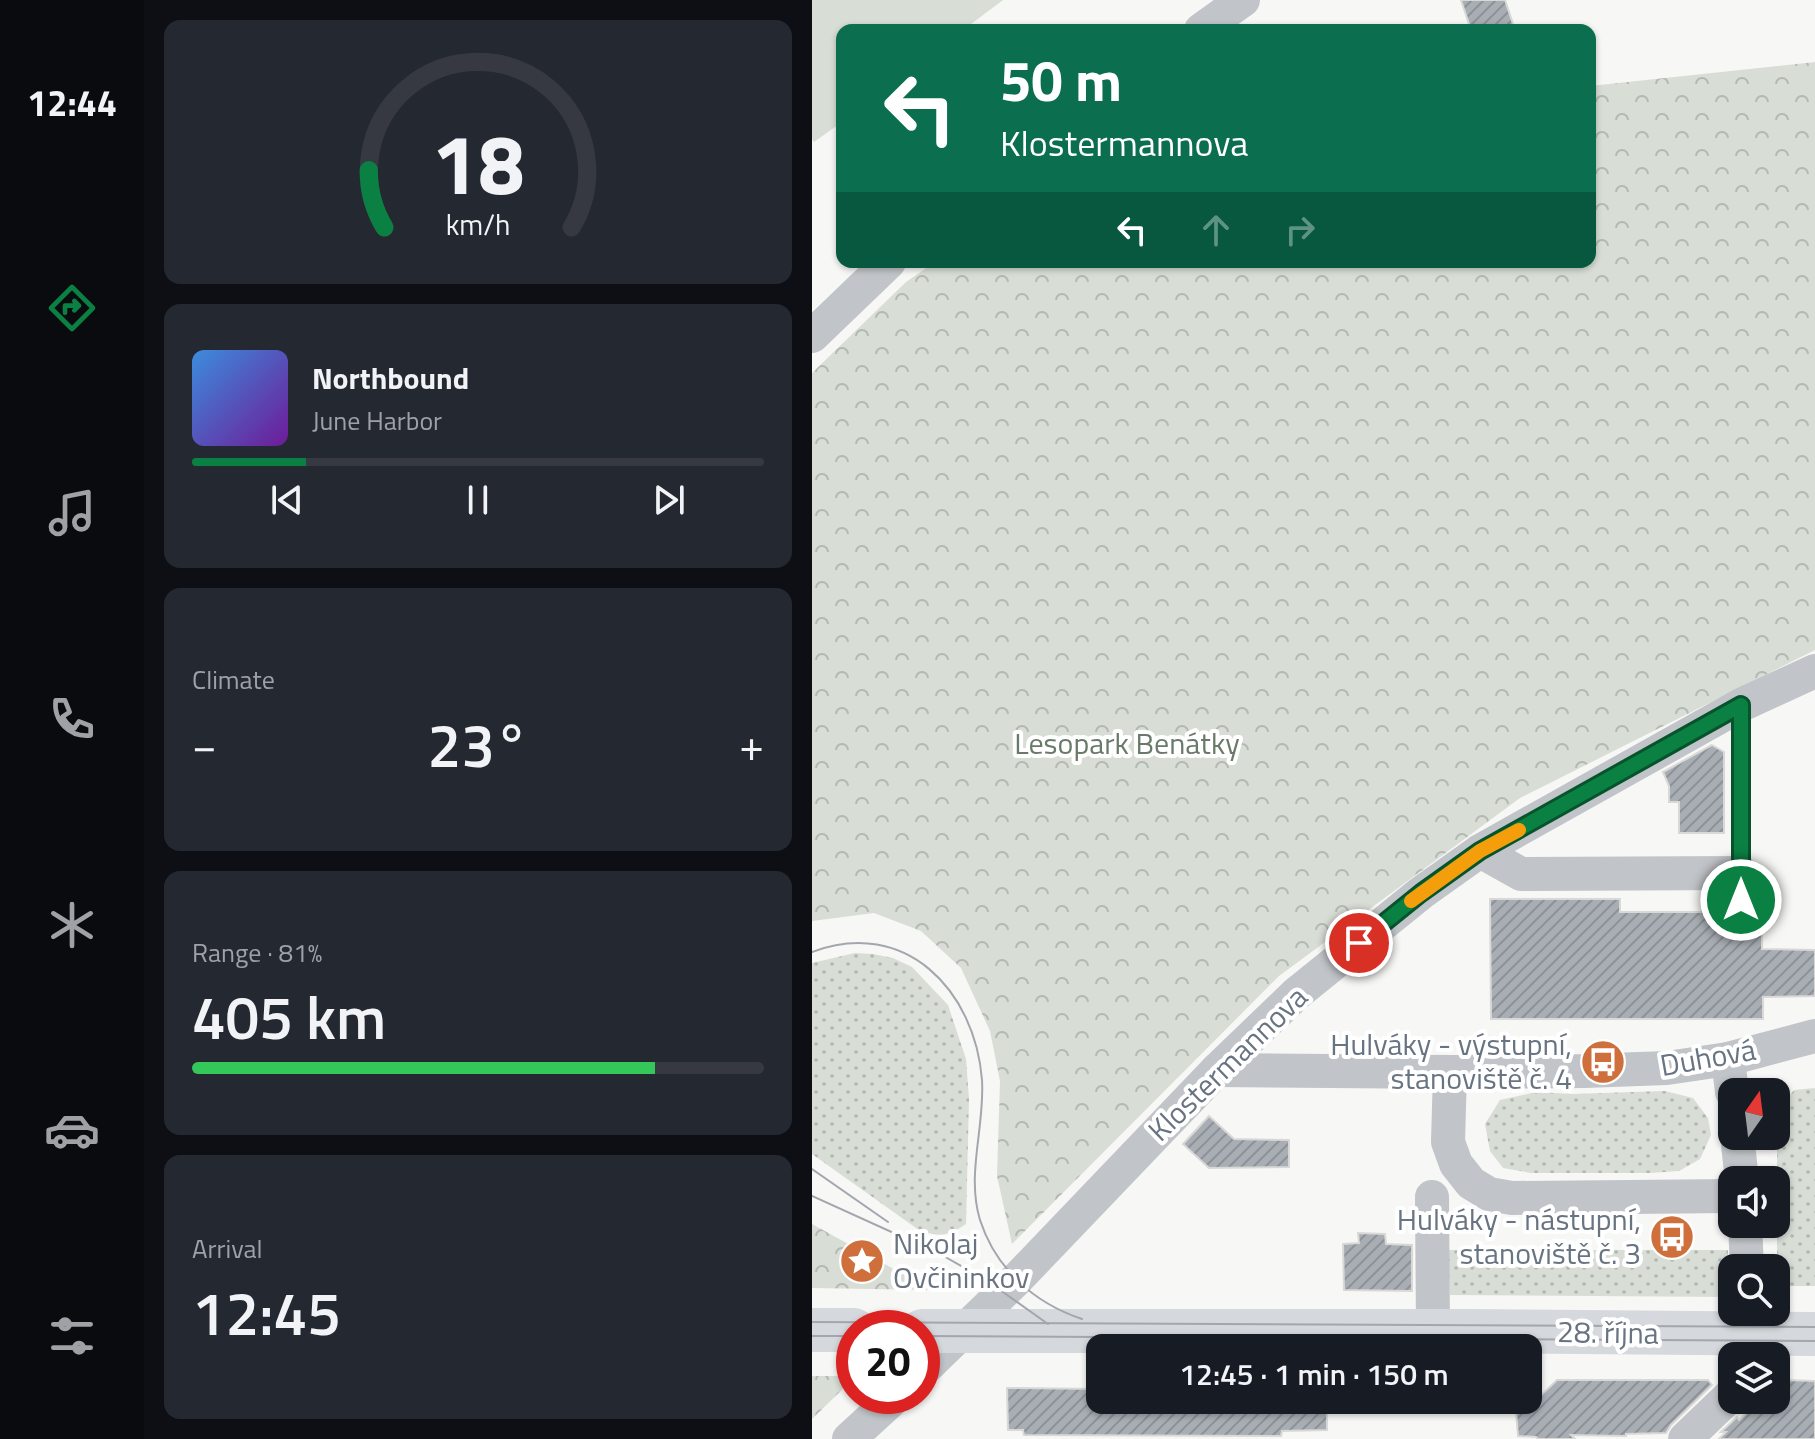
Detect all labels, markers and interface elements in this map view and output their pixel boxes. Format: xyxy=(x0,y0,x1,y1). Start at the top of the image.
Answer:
text: 50 m xyxy=(1000,38,1122,123)
icon: left xyxy=(868,56,972,160)
text: 12:44 xyxy=(27,75,117,130)
text: 18 xyxy=(431,99,525,225)
text: Klostermannova xyxy=(1000,115,1248,170)
text: km/h xyxy=(446,203,510,246)
icon: left xyxy=(1110,208,1154,252)
icon: ahead xyxy=(1194,208,1238,252)
icon: right xyxy=(1278,208,1322,252)
icon: directions xyxy=(44,280,100,336)
text: Northbound xyxy=(312,355,469,401)
text: June Harbor xyxy=(312,401,442,440)
icon: previous xyxy=(265,478,309,522)
icon: pause xyxy=(456,478,500,522)
icon: next xyxy=(647,478,691,522)
icon: music xyxy=(44,485,100,541)
text: Climate xyxy=(192,660,275,699)
icon: phone xyxy=(44,691,100,747)
text: 23° xyxy=(428,699,528,790)
text: − xyxy=(192,711,217,778)
text: + xyxy=(739,711,764,778)
park label: Lesopark Benátky xyxy=(1014,720,1240,766)
position arrow xyxy=(1699,858,1783,942)
icon: climate xyxy=(44,897,100,953)
pin xyxy=(1325,909,1393,977)
icon: arrive xyxy=(1337,921,1381,965)
text: Range · 81% xyxy=(192,933,322,972)
text: 405 km xyxy=(192,971,386,1062)
street label: Klostermannova xyxy=(1137,975,1318,1152)
place label: Hulváky - výstupní, stanoviště č. 4 xyxy=(1330,1021,1572,1101)
street label: Duhová xyxy=(1656,1026,1759,1088)
bus stop icon: Hulváky - výstupní, stanoviště č. 4 xyxy=(1579,1038,1627,1086)
north arrow xyxy=(1718,1078,1790,1150)
map controls xyxy=(1718,1078,1790,1414)
icon: car xyxy=(44,1102,100,1158)
button: sound xyxy=(1718,1166,1790,1238)
place label: Hulváky - nástupní, stanoviště č. 3 xyxy=(1397,1196,1641,1276)
bus stop icon: Hulváky - nástupní, stanoviště č. 3 xyxy=(1648,1213,1696,1261)
place label: Nikolaj Ovčininkov xyxy=(893,1220,1029,1300)
text: Arrival xyxy=(192,1229,263,1268)
place icon: Nikolaj Ovčininkov xyxy=(838,1237,886,1285)
button: search xyxy=(1718,1254,1790,1326)
text: 12:45 xyxy=(192,1267,341,1358)
icon: filters xyxy=(44,1308,100,1364)
street label: 28. října xyxy=(1557,1308,1659,1356)
speed limit sign: 20 xyxy=(836,1310,940,1414)
button: layers xyxy=(1718,1342,1790,1414)
text: 12:45 · 1 min · 150 m xyxy=(1179,1351,1449,1397)

